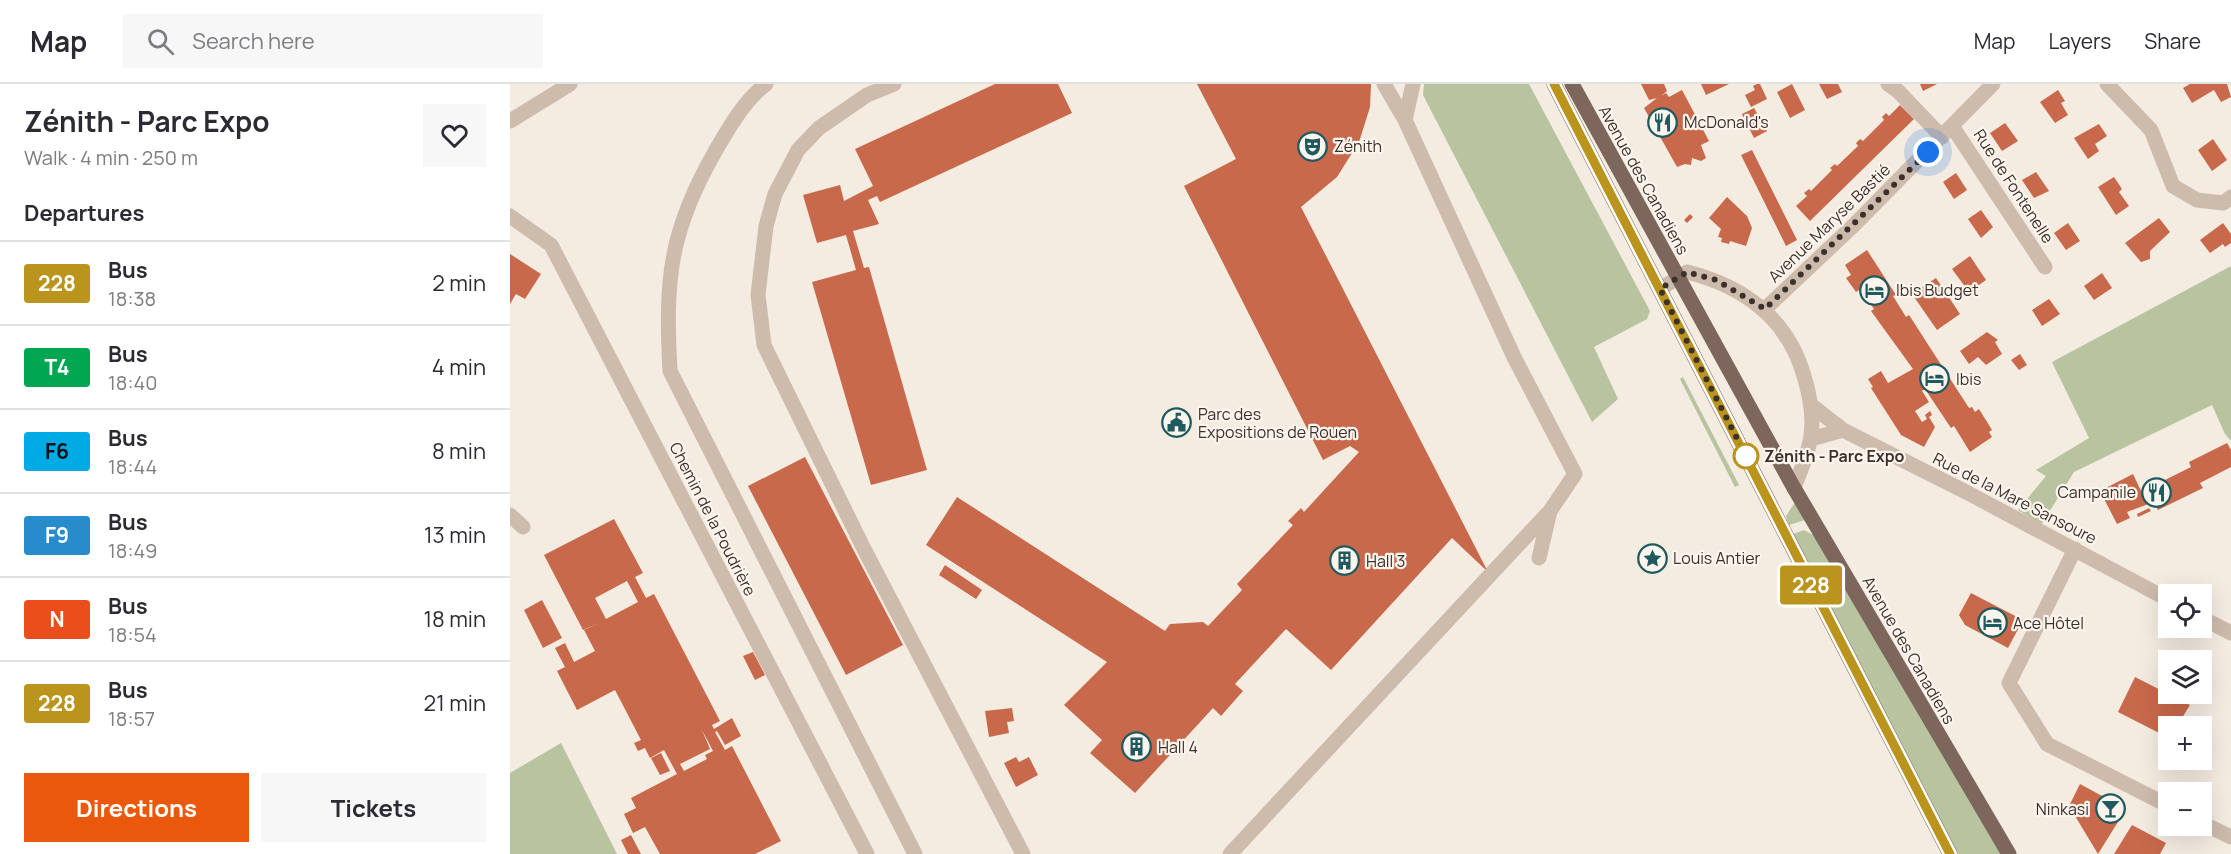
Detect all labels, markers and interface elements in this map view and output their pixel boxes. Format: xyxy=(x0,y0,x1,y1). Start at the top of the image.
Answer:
search box xyxy=(123,14,543,68)
text: Map xyxy=(30,22,87,60)
icon: search xyxy=(144,25,177,58)
text: Search here xyxy=(192,26,315,56)
text: Map xyxy=(1974,27,2015,55)
text: Layers xyxy=(2048,27,2111,55)
text: Share xyxy=(2144,27,2201,55)
street label: Avenue des Canadiens xyxy=(1594,101,1694,259)
text: Zénith - Parc Expo xyxy=(24,102,270,140)
button: heart xyxy=(423,104,486,167)
restaurant icon: McDonald's xyxy=(1647,106,1679,138)
place label: McDonald's xyxy=(1684,111,1769,133)
street label: Rue de Fontenelle xyxy=(1969,125,2059,247)
theatre icon: Zénith xyxy=(1297,130,1329,162)
place label: Zénith xyxy=(1334,135,1382,157)
your location xyxy=(1913,137,1943,167)
text: Walk · 4 min · 250 m xyxy=(24,144,198,171)
street label: Avenue Maryse Bastié xyxy=(1763,159,1895,287)
text: Departures xyxy=(24,198,144,228)
text: Bus xyxy=(108,255,148,285)
text: 2 min xyxy=(432,268,486,298)
text: 228 xyxy=(38,269,76,297)
hotel icon: Ibis Budget xyxy=(1859,274,1891,306)
place label: Ibis Budget xyxy=(1896,279,1979,301)
text: 18:38 xyxy=(108,285,156,312)
text: Bus xyxy=(108,339,148,369)
text: 4 min xyxy=(432,352,486,382)
text: T4 xyxy=(44,353,70,381)
hotel icon: Ibis xyxy=(1919,363,1951,395)
place label: Ibis xyxy=(1956,368,1981,390)
text: 18:40 xyxy=(108,369,157,396)
place label: Parc des Expositions de Rouen xyxy=(1198,403,1357,443)
public building icon: Parc des Expositions de Rouen xyxy=(1161,407,1193,439)
text: Bus xyxy=(108,423,148,453)
text: 8 min xyxy=(432,436,486,466)
text: F6 xyxy=(45,437,69,465)
street label: Chemin de la Poudrière xyxy=(665,438,761,600)
marker: Zénith - Parc Expo xyxy=(1733,443,1759,469)
place label: Zénith - Parc Expo xyxy=(1764,445,1904,467)
street label: Rue de la Mare Sansoure xyxy=(1929,447,2101,549)
text: 18:44 xyxy=(108,453,157,480)
restaurant icon: Campanile xyxy=(2141,476,2173,508)
place label: Campanile xyxy=(2057,481,2136,503)
text: Bus xyxy=(108,507,148,537)
text: 13 min xyxy=(424,520,486,550)
text: F9 xyxy=(45,521,69,549)
text: 18:49 xyxy=(108,537,157,564)
place icon: Louis Antier xyxy=(1636,542,1668,574)
building icon: Hall 3 xyxy=(1329,545,1361,577)
place label: Louis Antier xyxy=(1673,547,1761,569)
place label: Hall 3 xyxy=(1366,550,1405,572)
line badge: 228 xyxy=(1776,566,1846,604)
text: 228 xyxy=(1792,571,1830,599)
street label: Avenue des Canadiens xyxy=(1858,572,1960,728)
map controls xyxy=(2158,584,2212,836)
button: locate xyxy=(2158,584,2212,638)
text: Bus xyxy=(108,591,148,621)
text: 18 min xyxy=(423,604,486,634)
text: N xyxy=(49,605,65,633)
hotel icon: Ace Hôtel xyxy=(1976,607,2008,639)
place label: Ace Hôtel xyxy=(2013,612,2084,634)
text: 18:54 xyxy=(108,621,157,648)
button: layers xyxy=(2158,650,2212,704)
text: Bus xyxy=(108,675,148,705)
text: 21 min xyxy=(424,688,486,718)
text: 228 xyxy=(38,689,76,717)
text: 18:57 xyxy=(108,705,155,732)
button: + xyxy=(2158,716,2212,770)
building icon: Hall 4 xyxy=(1121,731,1153,763)
place label: Hall 4 xyxy=(1158,736,1198,758)
button: Directions xyxy=(24,773,249,842)
button: Tickets xyxy=(261,773,486,842)
button: − xyxy=(2158,782,2212,836)
bar icon: Ninkasi xyxy=(2094,793,2126,825)
place label: Ninkasi xyxy=(2036,798,2089,820)

